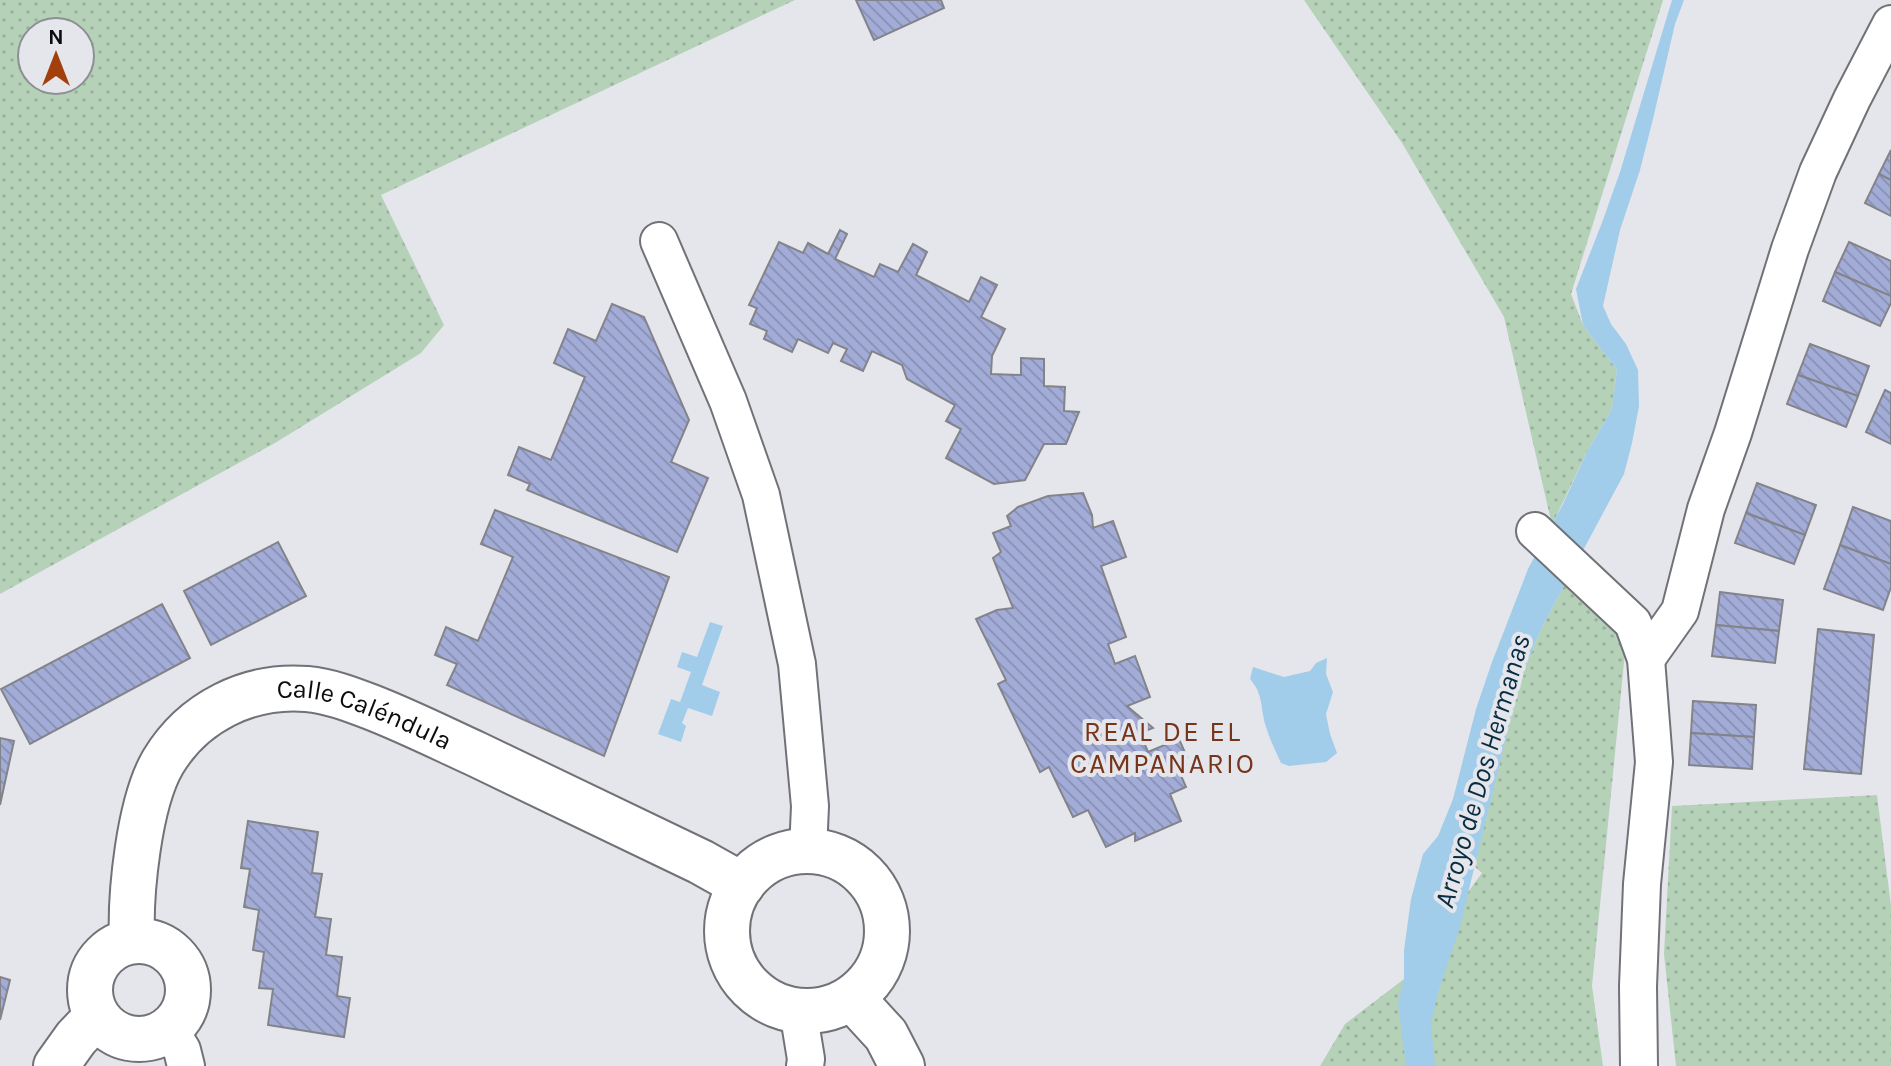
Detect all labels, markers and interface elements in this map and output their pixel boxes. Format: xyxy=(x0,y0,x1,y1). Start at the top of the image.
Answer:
north arrow xyxy=(16,16,96,96)
text: N xyxy=(48,24,64,50)
water label: Arroyo de Dos Hermanas xyxy=(1427,631,1537,911)
street label: Calle Caléndula xyxy=(276,673,457,756)
district label: REAL DE EL CAMPANARIO xyxy=(1070,715,1256,780)

